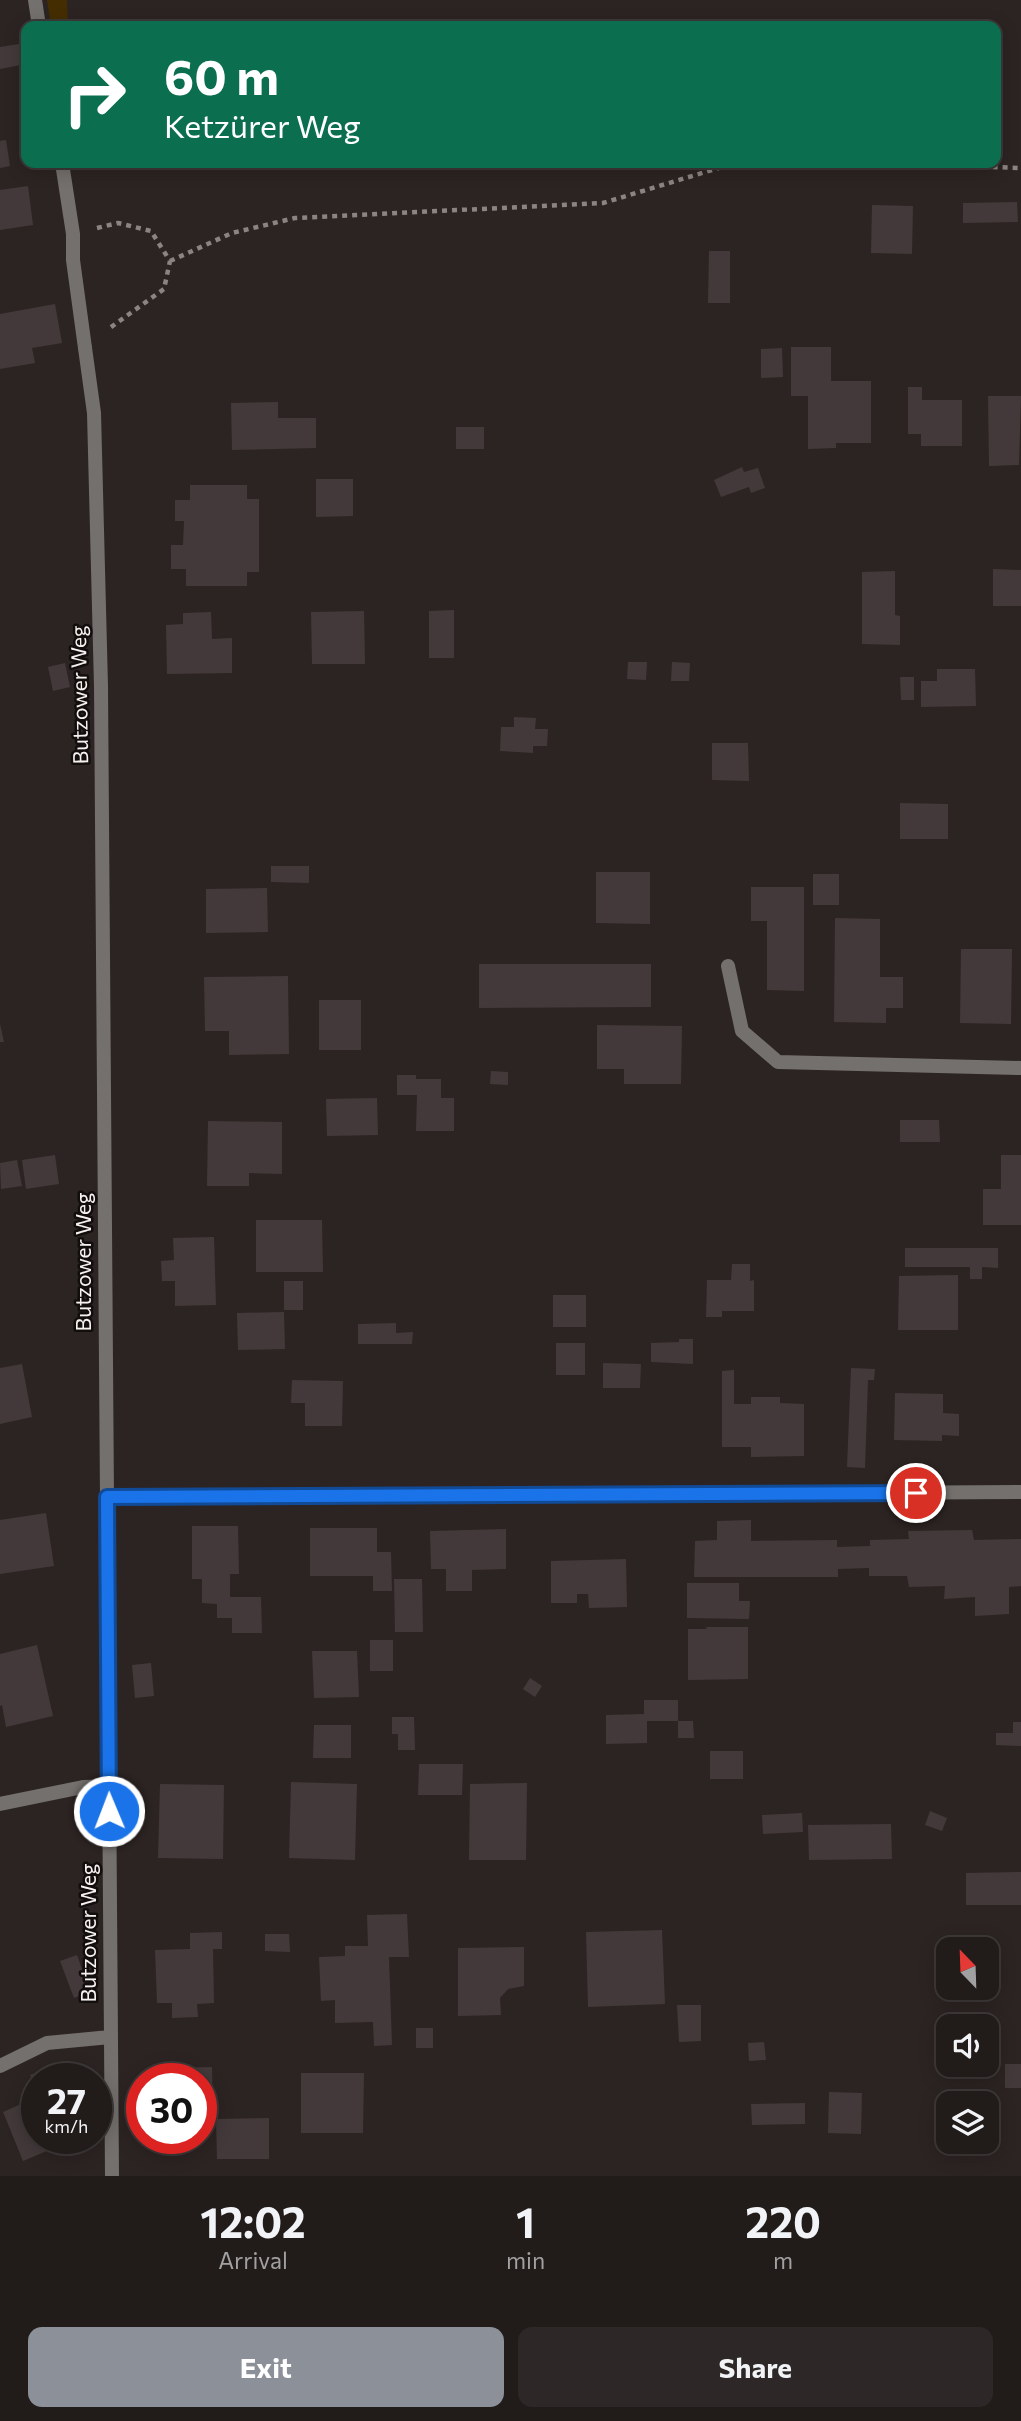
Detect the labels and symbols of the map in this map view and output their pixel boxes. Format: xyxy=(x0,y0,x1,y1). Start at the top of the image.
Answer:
street label: Butzower Weg xyxy=(65,625,92,765)
street label: Butzower Weg xyxy=(70,1193,95,1331)
pin xyxy=(886,1463,946,1523)
position arrow xyxy=(72,1774,146,1848)
street label: Butzower Weg xyxy=(75,1864,100,2002)
north arrow xyxy=(936,1937,999,2000)
speed limit sign: 30 xyxy=(126,2063,217,2154)

